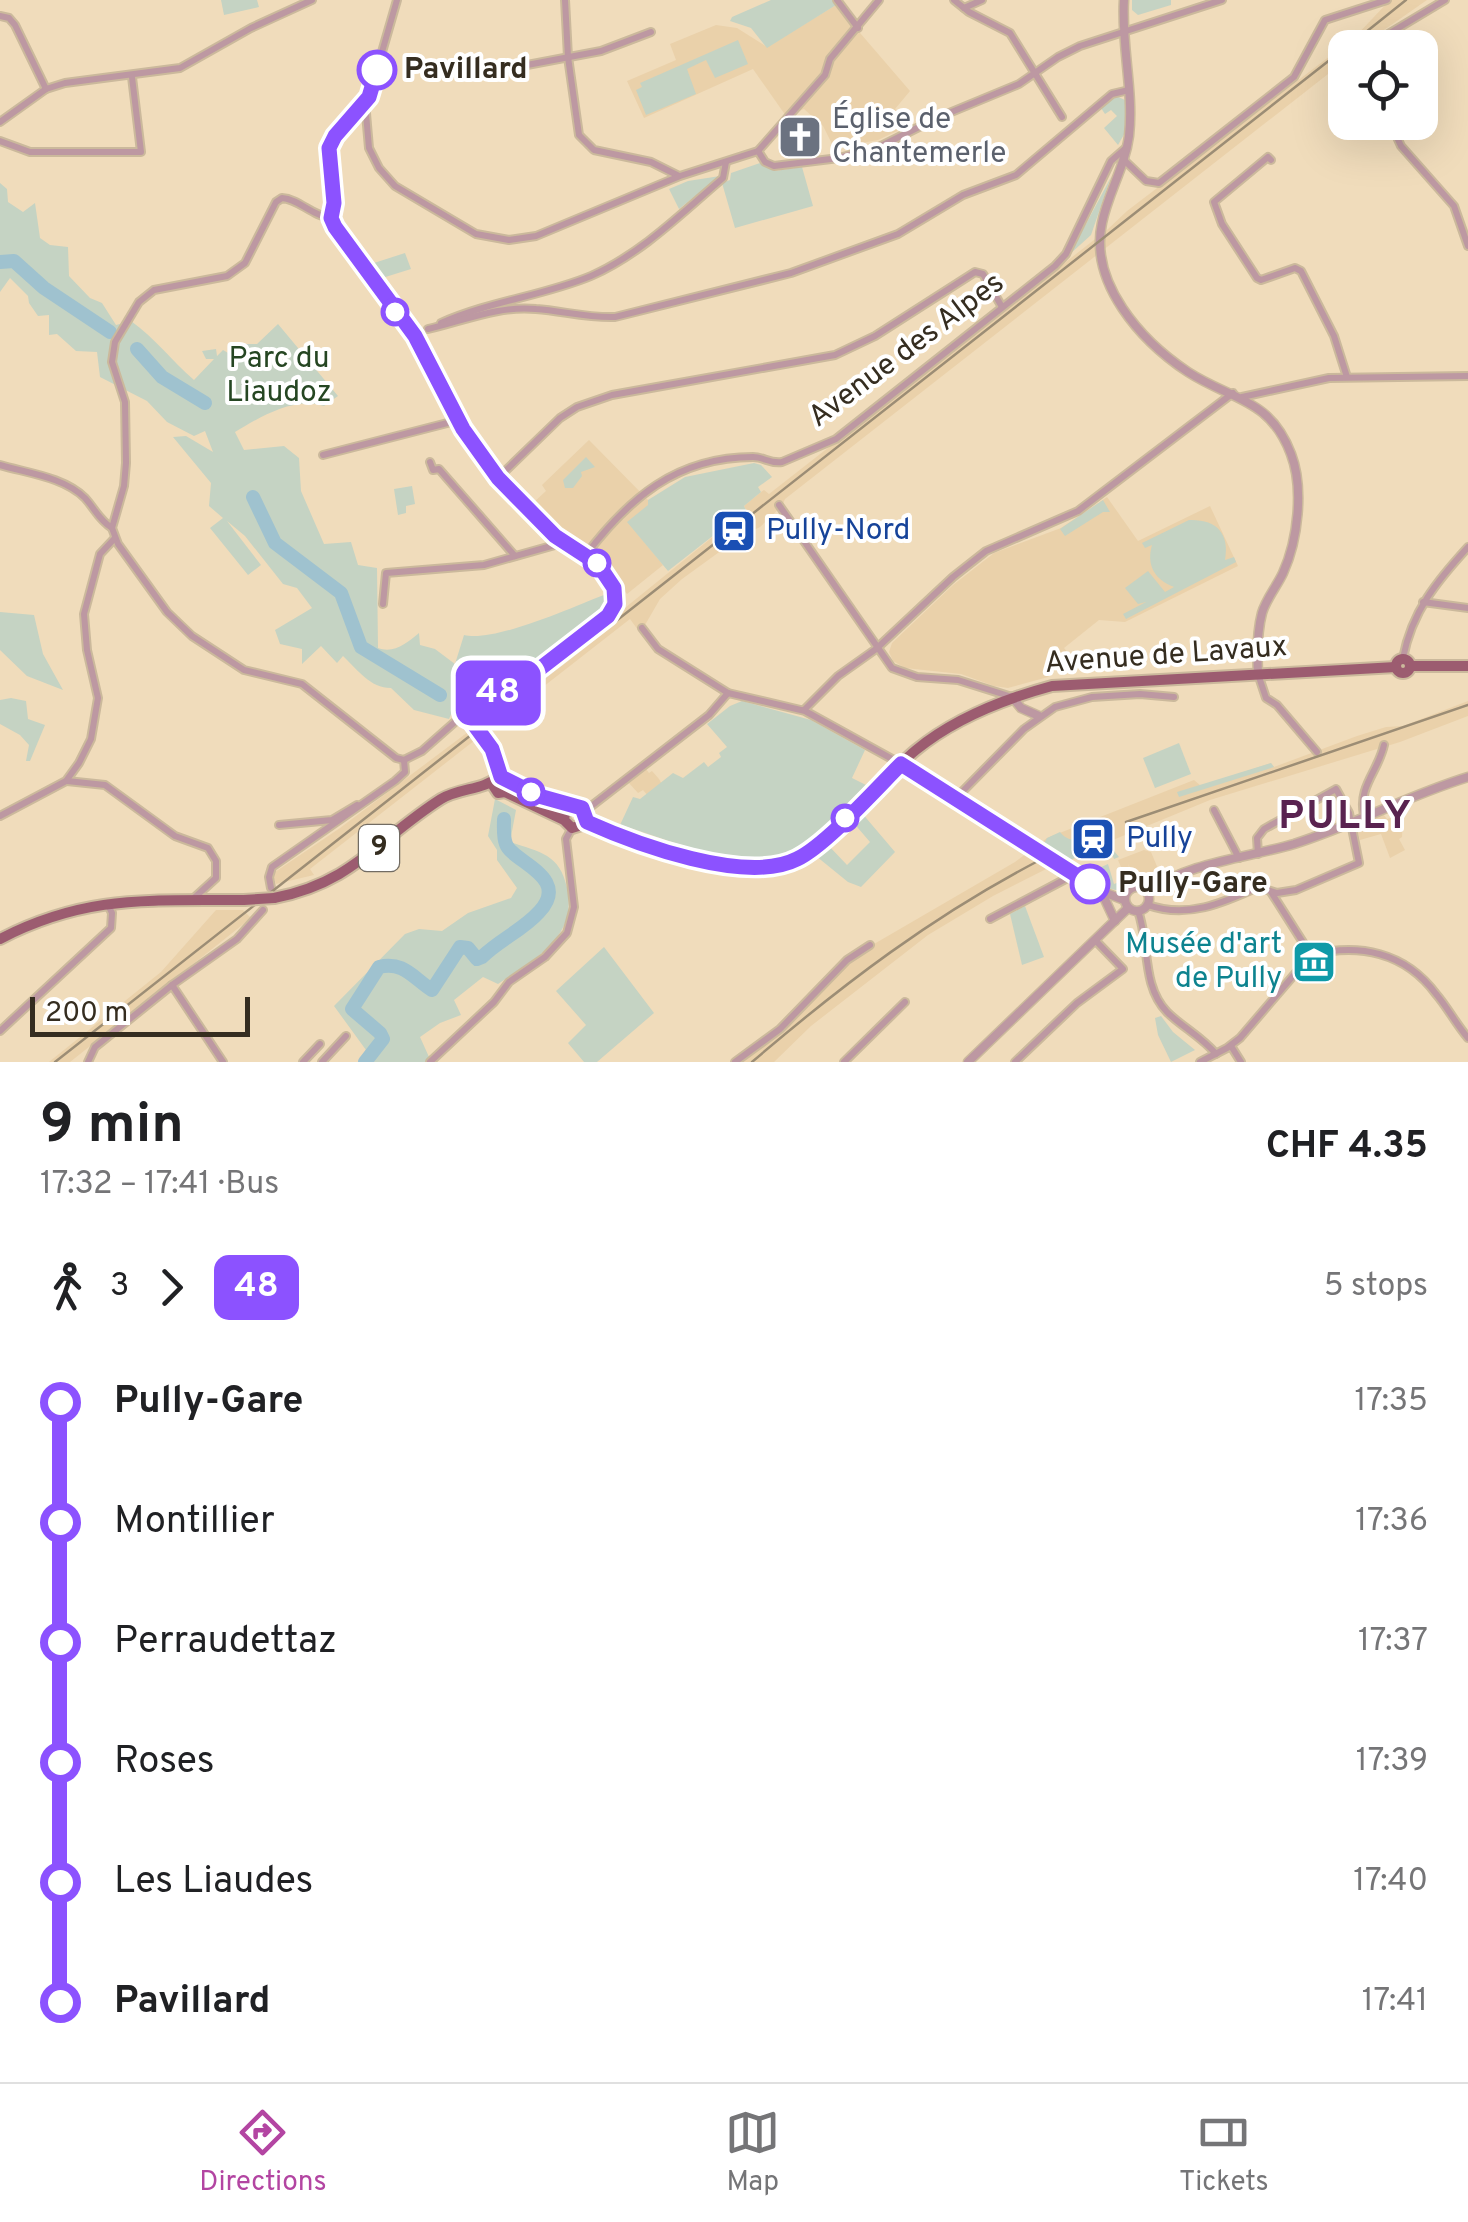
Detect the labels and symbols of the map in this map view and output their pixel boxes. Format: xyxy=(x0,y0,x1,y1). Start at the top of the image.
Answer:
marker: Pavillard xyxy=(358,51,396,89)
place label: Pavillard xyxy=(404,52,528,89)
place label: Église de Chantemerle xyxy=(832,100,1006,173)
church icon: Église de Chantemerle xyxy=(777,114,823,160)
street label: Avenue des Alpes xyxy=(802,265,1012,437)
unlabelled marker xyxy=(382,299,408,325)
park label: Parc du Liaudoz xyxy=(226,341,332,412)
station icon: Pully-Nord xyxy=(711,508,757,554)
place label: Pully-Nord xyxy=(766,513,910,550)
unlabelled marker xyxy=(584,550,610,576)
street label: Avenue de Lavaux xyxy=(1043,629,1289,683)
line badge: 48 xyxy=(453,660,543,726)
unlabelled marker xyxy=(518,779,544,805)
district label: PULLY xyxy=(1278,793,1414,843)
unlabelled marker xyxy=(832,805,858,831)
station icon: Pully xyxy=(1070,816,1116,862)
place label: Pully xyxy=(1126,821,1193,858)
road number: 9 xyxy=(359,825,399,871)
marker: Pully-Gare xyxy=(1071,865,1109,903)
place label: Pully-Gare xyxy=(1118,866,1268,903)
place label: Musée d'art de Pully xyxy=(1125,927,1282,998)
museum icon: Musée d'art de Pully xyxy=(1291,939,1337,985)
scale bar xyxy=(30,992,250,1036)

